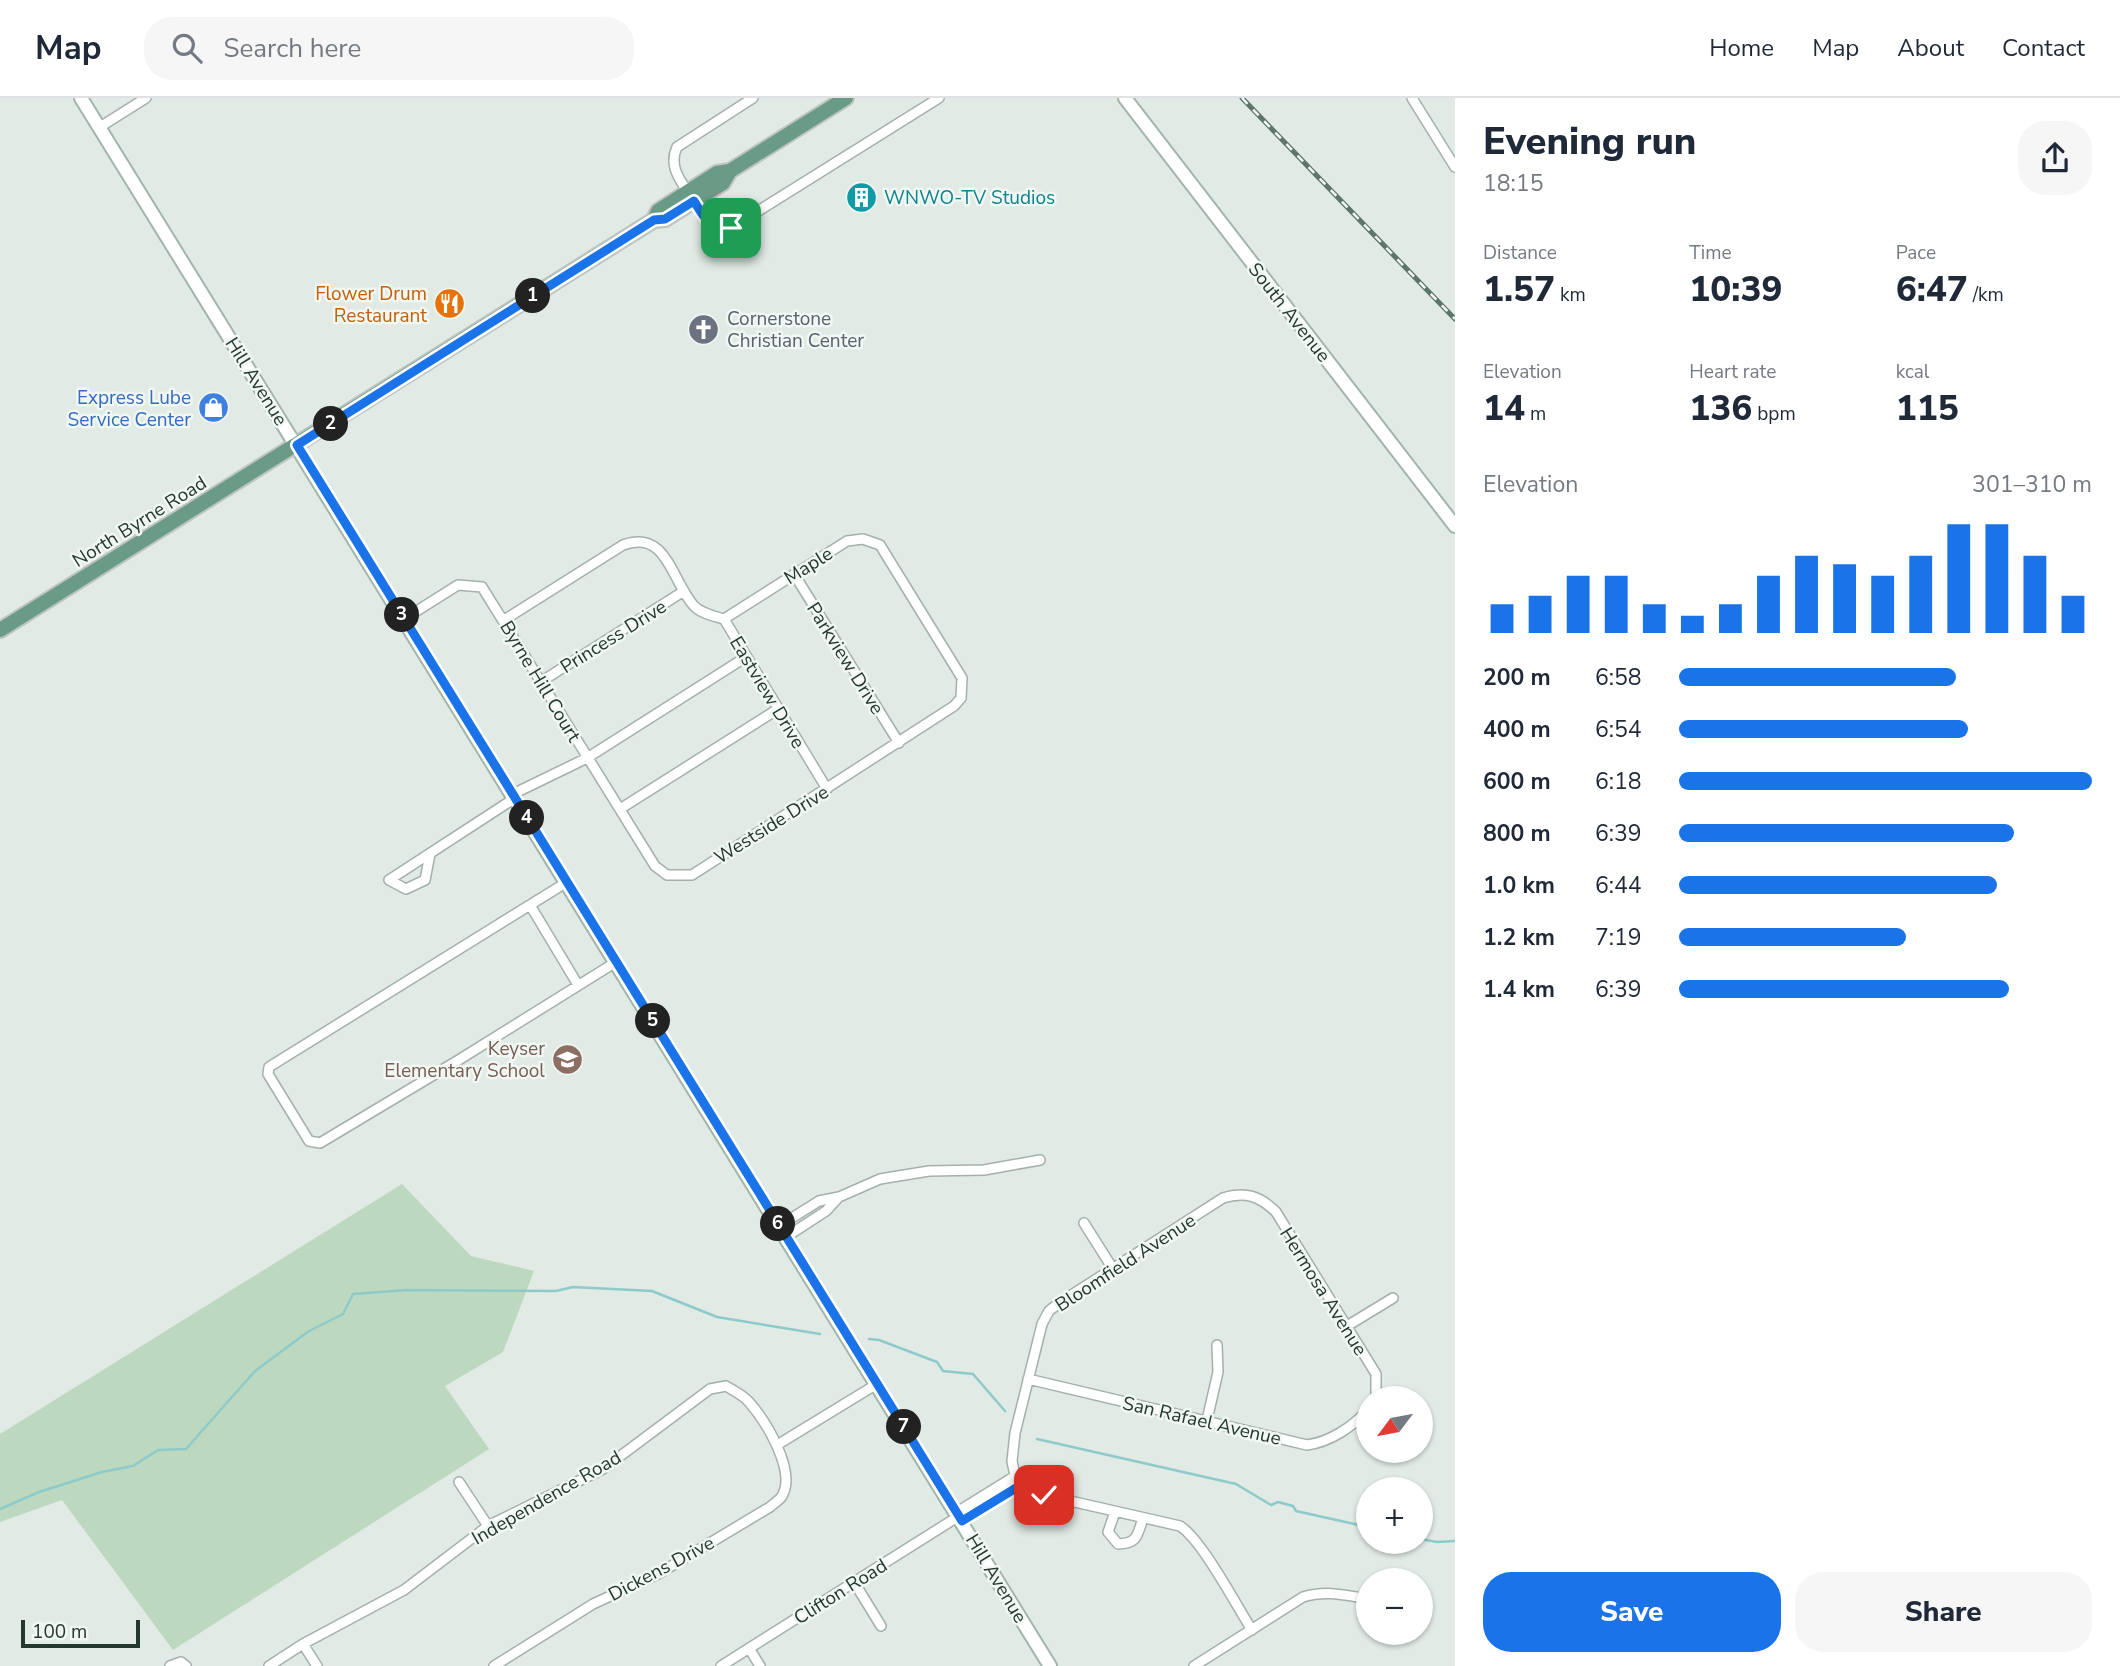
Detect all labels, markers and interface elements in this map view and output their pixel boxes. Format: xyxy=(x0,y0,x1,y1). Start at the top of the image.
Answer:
search box xyxy=(144,17,634,80)
text: Map xyxy=(35,26,102,71)
icon: search xyxy=(168,29,206,67)
text: Search here xyxy=(224,31,361,66)
text: Home xyxy=(1709,32,1774,64)
text: Map xyxy=(1812,32,1859,64)
text: About xyxy=(1897,32,1964,64)
text: Contact xyxy=(2002,32,2085,64)
text: Evening run xyxy=(1483,116,1696,167)
button: share xyxy=(2018,121,2092,195)
text: 18:15 xyxy=(1483,168,1543,199)
building icon: WNWO-TV Studios xyxy=(844,180,878,214)
place label: WNWO-TV Studios xyxy=(884,185,1055,211)
pin xyxy=(701,198,761,258)
icon: arrive xyxy=(712,209,750,247)
text: Distance xyxy=(1483,240,1557,266)
text: Time xyxy=(1689,240,1732,266)
text: Pace xyxy=(1896,240,1936,266)
street label: South Avenue xyxy=(1242,257,1336,368)
text: 1.57 xyxy=(1483,266,1555,313)
text: 10:39 xyxy=(1689,266,1782,313)
text: 6:47 xyxy=(1896,266,1968,313)
pin: 1 xyxy=(516,278,550,314)
place label: Flower Drum Restaurant xyxy=(315,281,427,329)
text: 1 xyxy=(527,282,538,308)
text: km xyxy=(1555,282,1586,308)
text: /km xyxy=(1968,282,2004,308)
restaurant icon: Flower Drum Restaurant xyxy=(433,287,467,321)
place label: Cornerstone Christian Center xyxy=(727,306,864,354)
church icon: Cornerstone Christian Center xyxy=(687,312,721,346)
street label: Hill Avenue xyxy=(219,332,294,431)
text: Elevation xyxy=(1483,359,1562,385)
text: Heart rate xyxy=(1689,359,1776,385)
text: kcal xyxy=(1896,359,1929,385)
place label: Express Lube Service Center xyxy=(68,385,191,433)
text: 14 xyxy=(1483,385,1525,432)
text: 136 xyxy=(1689,385,1752,432)
text: 115 xyxy=(1896,385,1959,432)
shop icon: Express Lube Service Center xyxy=(197,391,231,425)
text: m xyxy=(1525,401,1546,427)
text: bpm xyxy=(1752,401,1796,427)
pin: 2 xyxy=(314,406,348,442)
text: 2 xyxy=(325,410,336,436)
text: Elevation xyxy=(1483,469,1578,500)
text: 301–310 m xyxy=(1972,469,2092,500)
street label: North Byrne Road xyxy=(67,470,212,574)
street label: Maple xyxy=(779,541,838,591)
street label: Princess Drive xyxy=(555,594,672,680)
street label: Parkview Drive xyxy=(800,597,890,720)
pin: 3 xyxy=(384,598,420,632)
text: 3 xyxy=(396,601,407,627)
street label: Byrne Hill Court xyxy=(494,616,587,747)
street label: Eastview Drive xyxy=(723,631,811,754)
text: 200 m xyxy=(1483,662,1551,693)
text: 6:58 xyxy=(1595,662,1642,693)
text: 400 m xyxy=(1483,714,1551,745)
text: 6:54 xyxy=(1595,714,1642,745)
text: 600 m xyxy=(1483,766,1551,797)
text: 6:18 xyxy=(1595,766,1642,797)
street label: Westside Drive xyxy=(709,779,834,870)
pin: 4 xyxy=(510,800,544,836)
text: 4 xyxy=(521,804,532,830)
text: 800 m xyxy=(1483,818,1551,849)
text: 6:39 xyxy=(1595,818,1642,849)
text: 1.0 km xyxy=(1483,870,1555,901)
text: 6:44 xyxy=(1595,870,1642,901)
text: 1.2 km xyxy=(1483,922,1555,953)
text: 7:19 xyxy=(1595,922,1642,953)
text: 1.4 km xyxy=(1483,974,1555,1005)
text: 6:39 xyxy=(1595,974,1642,1005)
pin: 5 xyxy=(636,1004,670,1038)
text: 5 xyxy=(647,1007,658,1033)
place label: Keyser Elementary School xyxy=(384,1036,545,1084)
school or university icon: Keyser Elementary School xyxy=(551,1042,585,1076)
pin: 6 xyxy=(760,1206,796,1242)
street label: Bloomfield Avenue xyxy=(1050,1208,1201,1318)
text: 6 xyxy=(772,1210,783,1236)
street label: Hermosa Avenue xyxy=(1273,1222,1373,1361)
north arrow xyxy=(1356,1386,1433,1463)
map controls xyxy=(1356,1386,1433,1645)
street label: San Rafael Avenue xyxy=(1120,1390,1284,1452)
pin: 7 xyxy=(886,1410,922,1444)
text: 7 xyxy=(898,1413,909,1439)
street label: Independence Road xyxy=(467,1444,626,1551)
pin xyxy=(1014,1465,1074,1525)
icon: check xyxy=(1025,1476,1063,1514)
button: + xyxy=(1356,1477,1433,1554)
street label: Hill Avenue xyxy=(959,1529,1033,1628)
street label: Dickens Drive xyxy=(604,1530,719,1608)
street label: Clifton Road xyxy=(789,1553,892,1631)
button: − xyxy=(1356,1568,1433,1645)
button: Save xyxy=(1483,1572,1781,1652)
button: Share xyxy=(1795,1572,2092,1652)
scale bar xyxy=(21,1617,140,1649)
text: 100 m xyxy=(32,1619,87,1645)

